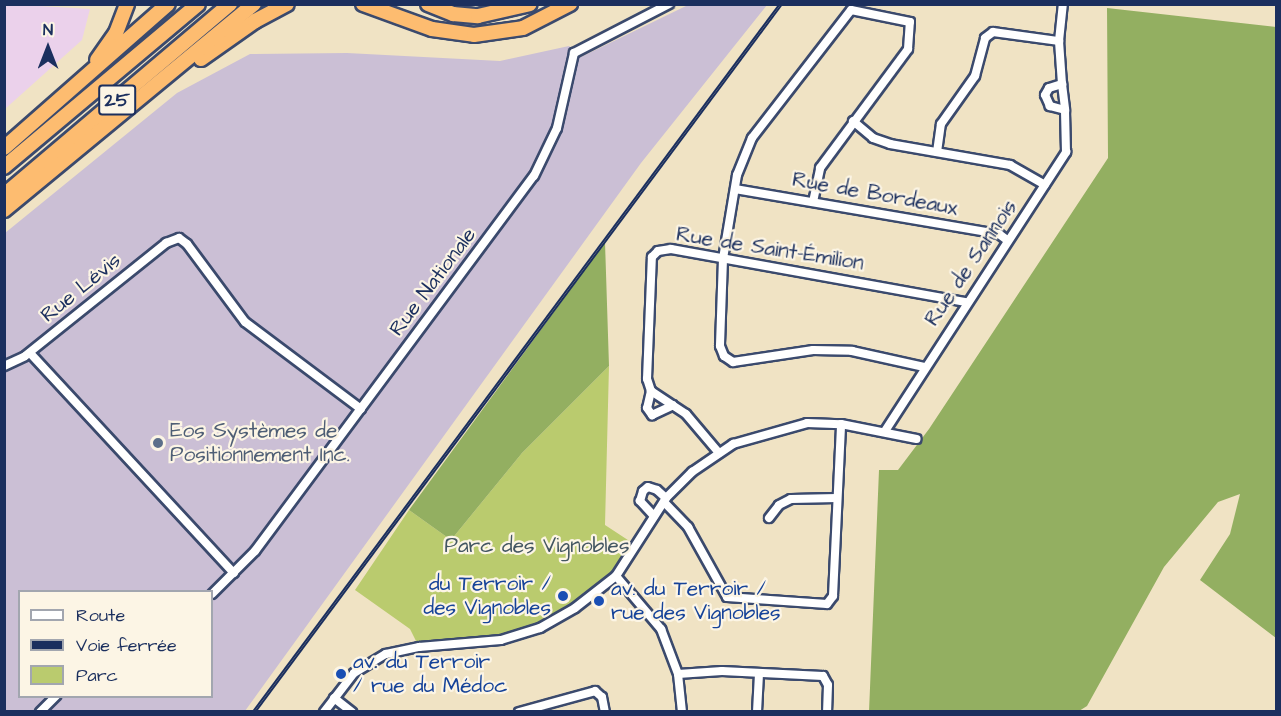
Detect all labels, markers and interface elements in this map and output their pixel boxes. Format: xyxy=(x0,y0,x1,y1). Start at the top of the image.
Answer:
north arrow xyxy=(18,18,78,78)
text: N xyxy=(43,19,53,41)
road number: 25 xyxy=(98,83,136,117)
street label: Rue de Bordeaux xyxy=(790,167,960,221)
street label: Rue de Sannois xyxy=(920,195,1022,331)
street label: Rue de Saint-Émilion xyxy=(674,222,866,276)
street label: Rue Nationale xyxy=(384,223,482,341)
street label: Rue Lévis xyxy=(36,248,126,328)
place label: Eos Systèmes de Positionnement Inc. xyxy=(170,418,350,468)
marker: Eos Systèmes de Positionnement Inc. xyxy=(151,436,165,450)
park label: Parc des Vignobles xyxy=(445,533,629,559)
place label: du Terroir / des Vignobles xyxy=(423,571,551,621)
place label: av. du Terroir / rue des Vignobles xyxy=(611,576,781,626)
marker: du Terroir / des Vignobles xyxy=(556,589,570,603)
legend xyxy=(18,590,213,698)
marker: av. du Terroir / rue des Vignobles xyxy=(592,594,606,608)
text: Route xyxy=(76,603,125,628)
text: Voie ferrée xyxy=(76,633,177,658)
place label: av. du Terroir / rue du Médoc xyxy=(353,649,507,699)
text: Parc xyxy=(76,663,118,688)
marker: av. du Terroir / rue du Médoc xyxy=(334,667,348,681)

